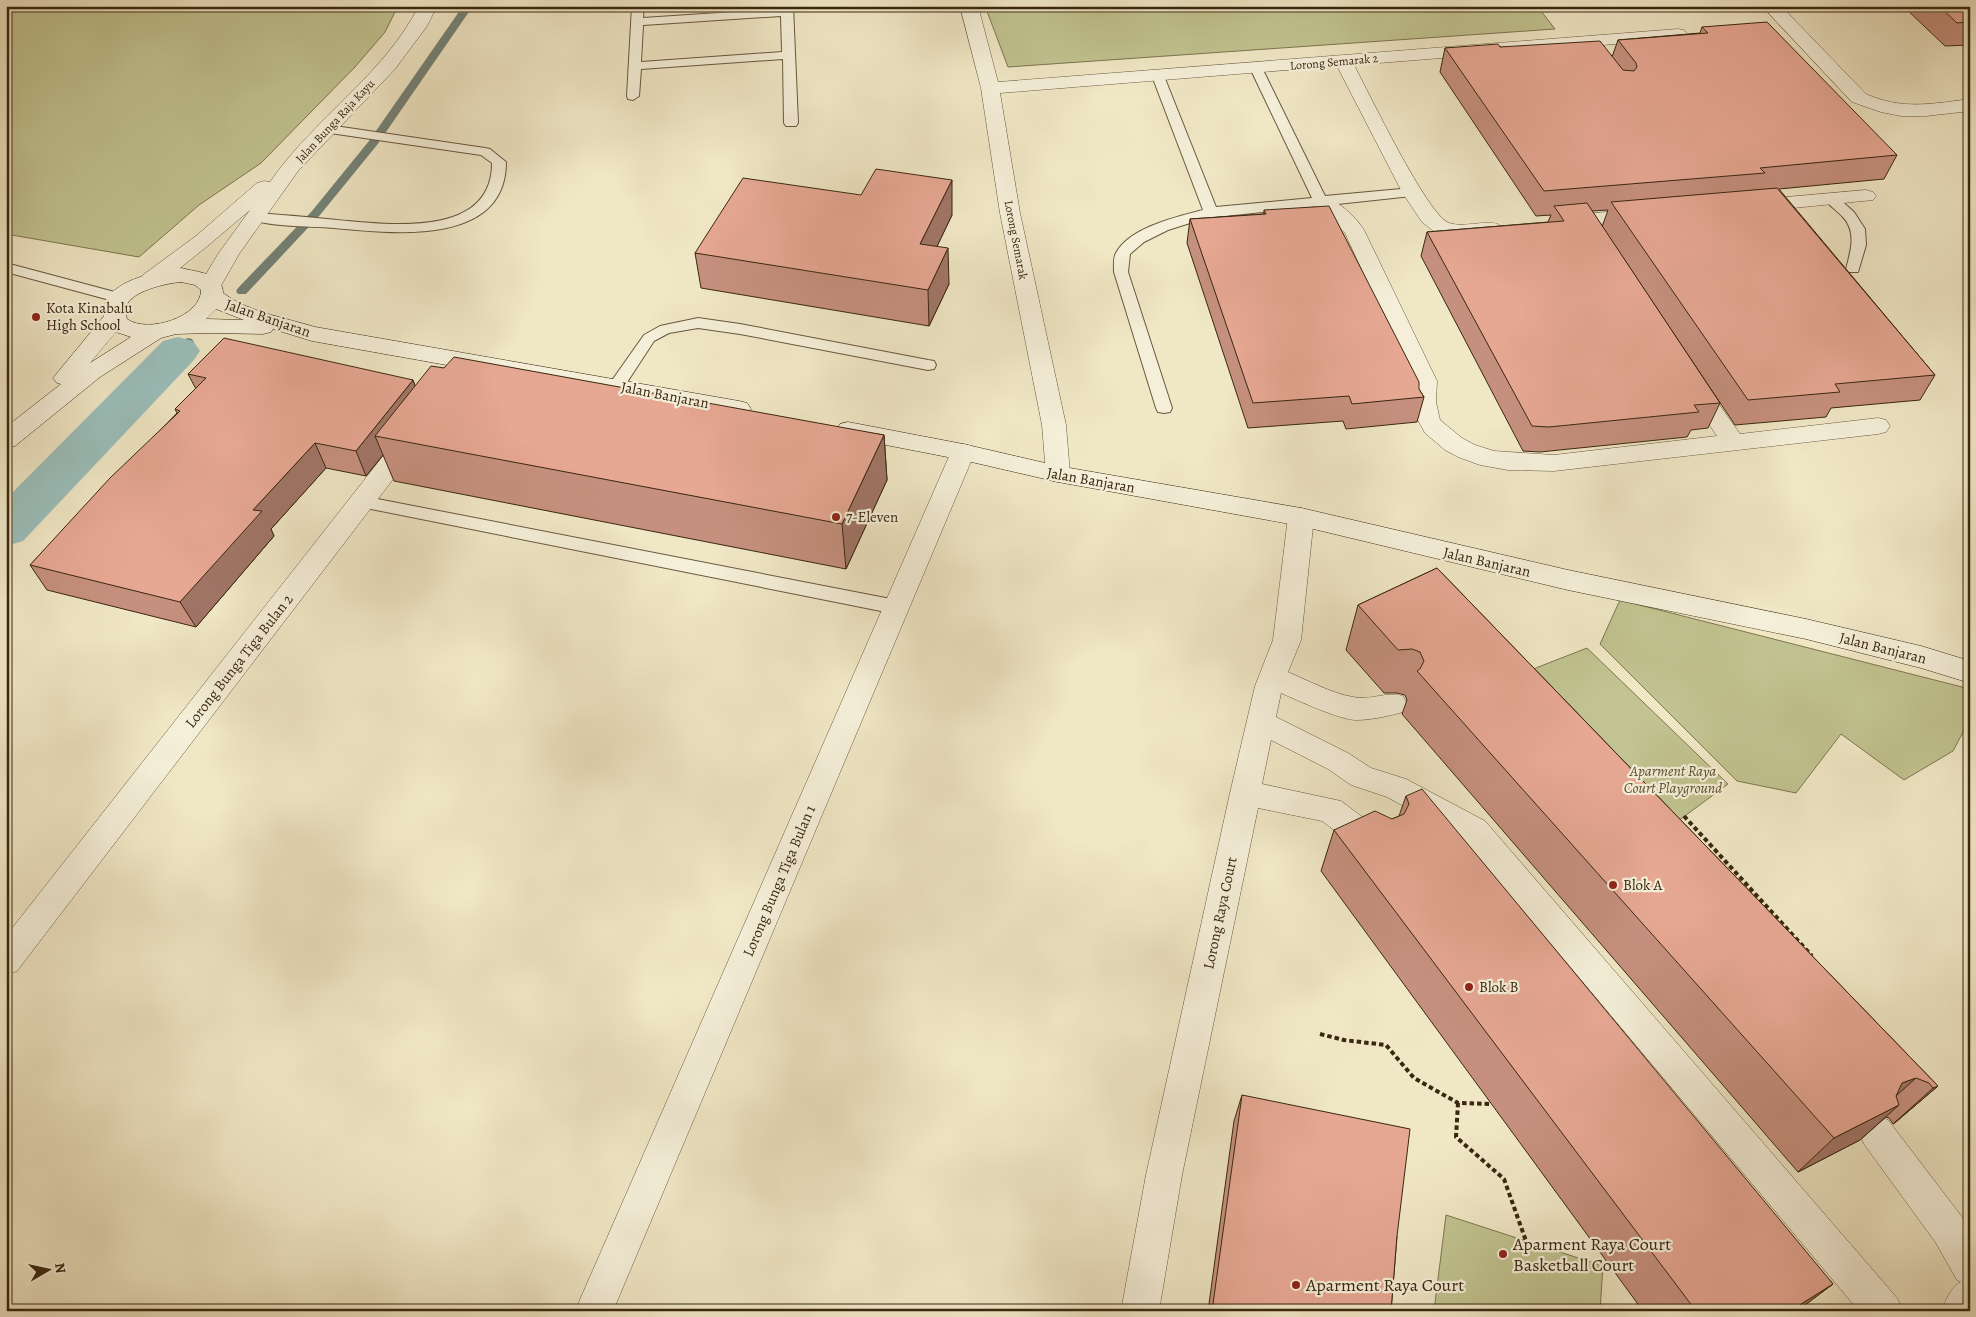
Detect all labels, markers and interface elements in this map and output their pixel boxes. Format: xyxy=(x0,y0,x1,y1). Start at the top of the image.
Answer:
street label: Lorong Semarak 2 xyxy=(1289,50,1379,74)
street label: Jalan Bunga Raja Kayu xyxy=(292,75,378,166)
street label: Lorong Semarak xyxy=(1000,199,1032,281)
street label: Jalan Banjaran xyxy=(223,294,313,342)
place label: Kota Kinabalu High School xyxy=(46,298,133,335)
marker: Kota Kinabalu High School xyxy=(30,311,42,323)
street label: Jalan Banjaran xyxy=(619,377,711,413)
street label: Jalan Banjaran xyxy=(1045,462,1137,498)
place label: 7-Eleven xyxy=(846,507,898,527)
marker: 7-Eleven xyxy=(830,511,842,523)
street label: Jalan Banjaran xyxy=(1441,542,1533,582)
street label: Lorong Bunga Tiga Bulan 2 xyxy=(180,590,298,732)
street label: Jalan Banjaran xyxy=(1837,628,1929,668)
park label: Aparment Raya Court Playground xyxy=(1624,761,1722,798)
street label: Lorong Bunga Tiga Bulan 1 xyxy=(738,802,820,960)
street label: Lorong Raya Court xyxy=(1198,855,1242,971)
place label: Blok A xyxy=(1623,875,1663,895)
marker: Blok A xyxy=(1607,879,1619,891)
place label: Blok B xyxy=(1479,977,1519,997)
marker: Blok B xyxy=(1463,981,1475,993)
place label: Aparment Raya Court Basketball Court xyxy=(1512,1232,1671,1277)
north arrow xyxy=(22,1244,72,1294)
marker: Aparment Raya Court Basketball Court xyxy=(1497,1248,1509,1260)
text: N xyxy=(50,1262,71,1275)
place label: Aparment Raya Court xyxy=(1305,1273,1464,1297)
marker: Aparment Raya Court xyxy=(1290,1279,1302,1291)

